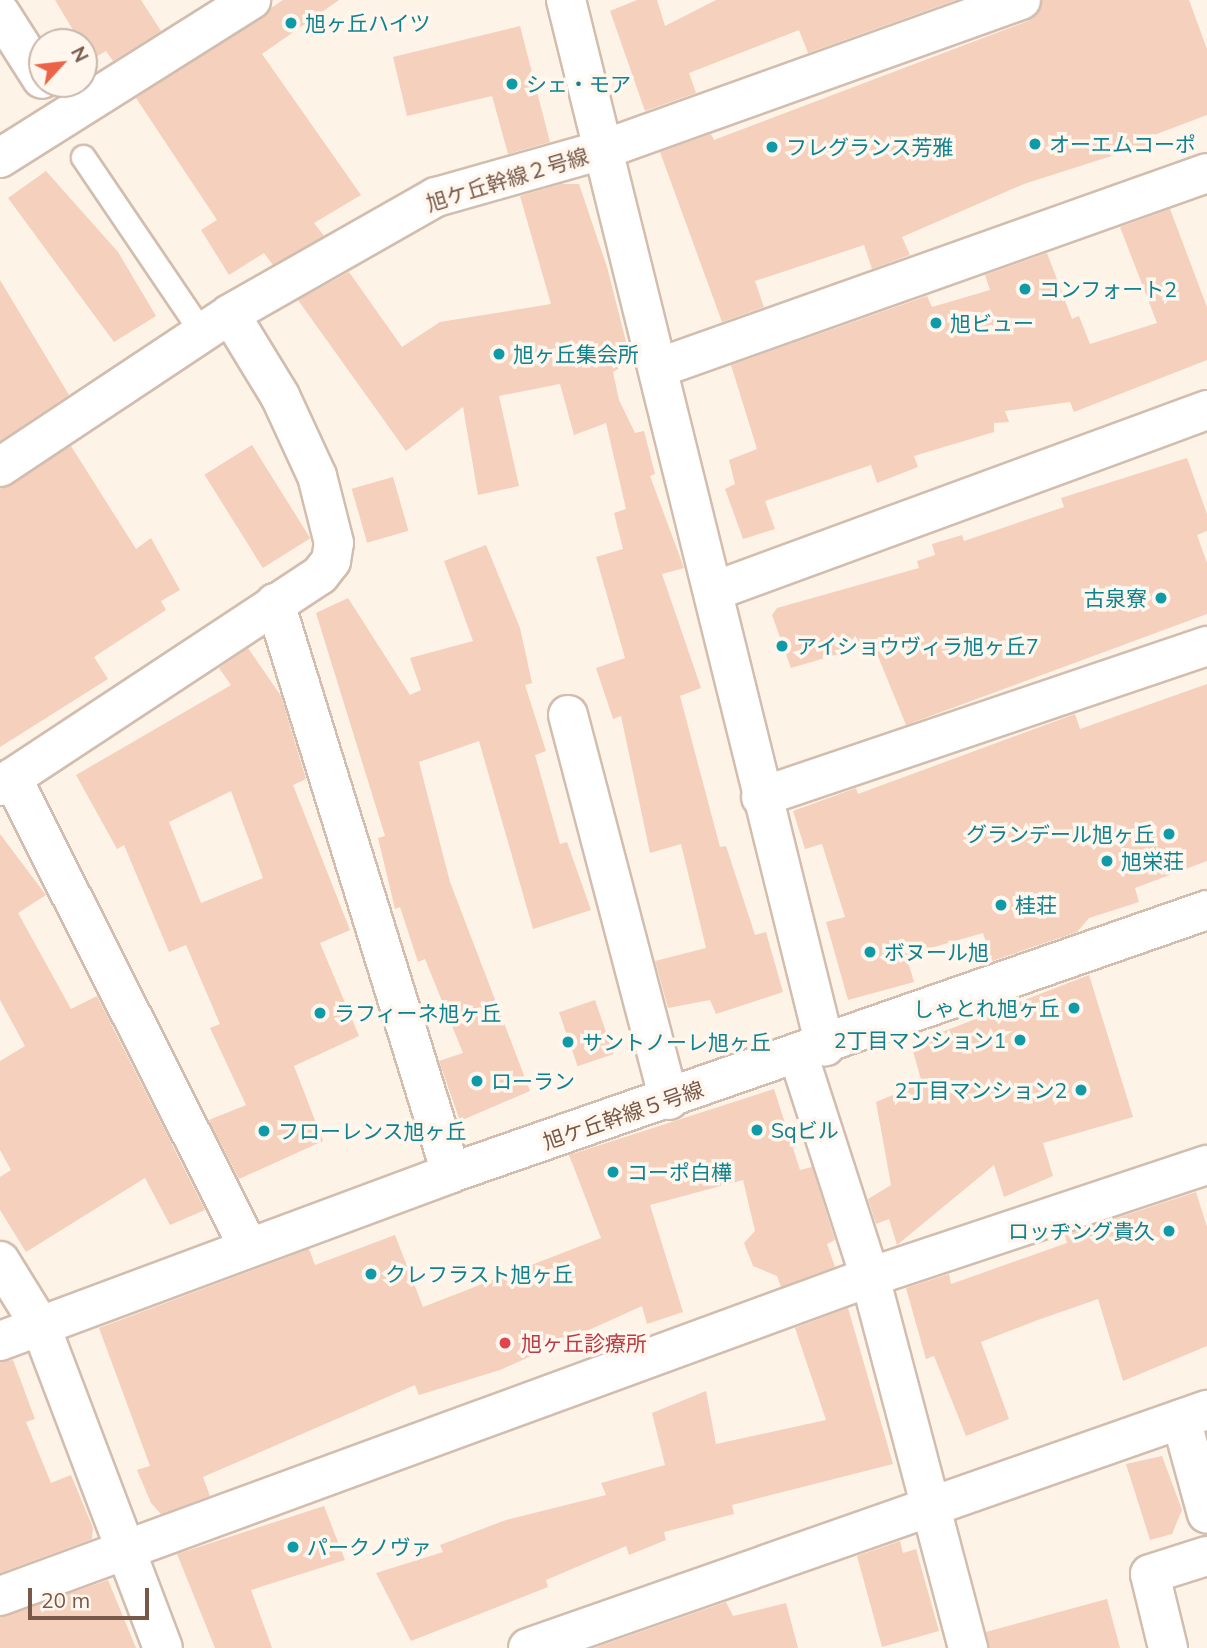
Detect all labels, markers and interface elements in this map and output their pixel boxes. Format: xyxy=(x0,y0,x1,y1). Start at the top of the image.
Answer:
place label: 旭ヶ丘ハイツ xyxy=(305,10,431,36)
marker: 旭ヶ丘ハイツ xyxy=(283,15,299,31)
north arrow xyxy=(28,28,98,98)
text: N xyxy=(66,43,94,66)
place label: シェ・モア xyxy=(526,71,631,97)
marker: シェ・モア xyxy=(504,76,520,92)
place label: オーエムコーポ xyxy=(1049,131,1196,157)
place label: フレグランス芳雅 xyxy=(786,134,954,160)
marker: オーエムコーポ xyxy=(1027,136,1043,152)
marker: フレグランス芳雅 xyxy=(764,139,780,155)
street label: 旭ケ丘幹線２号線 xyxy=(423,142,591,216)
place label: コンフォート2 xyxy=(1039,276,1178,302)
marker: コンフォート2 xyxy=(1017,281,1033,297)
place label: 旭ビュー xyxy=(950,310,1034,336)
marker: 旭ビュー xyxy=(928,315,944,331)
place label: 旭ヶ丘集会所 xyxy=(513,341,639,367)
marker: 旭ヶ丘集会所 xyxy=(491,346,507,362)
place label: 古泉寮 xyxy=(1084,585,1147,611)
marker: 古泉寮 xyxy=(1153,590,1169,606)
place label: アイショウヴィラ旭ヶ丘7 xyxy=(796,633,1040,659)
marker: アイショウヴィラ旭ヶ丘7 xyxy=(774,638,790,654)
place label: グランデール旭ヶ丘 xyxy=(966,821,1155,847)
marker: グランデール旭ヶ丘 xyxy=(1161,826,1177,842)
place label: 旭栄荘 xyxy=(1121,848,1184,874)
marker: 旭栄荘 xyxy=(1099,853,1115,869)
place label: 桂荘 xyxy=(1015,892,1057,918)
marker: 桂荘 xyxy=(993,897,1009,913)
place label: ボヌール旭 xyxy=(884,939,989,965)
marker: ボヌール旭 xyxy=(862,944,878,960)
place label: しゃとれ旭ヶ丘 xyxy=(913,995,1060,1021)
place label: ラフィーネ旭ヶ丘 xyxy=(334,1000,502,1026)
marker: しゃとれ旭ヶ丘 xyxy=(1066,1000,1082,1016)
marker: ラフィーネ旭ヶ丘 xyxy=(312,1005,328,1021)
place label: 2丁目マンション1 xyxy=(834,1027,1006,1053)
place label: サントノーレ旭ヶ丘 xyxy=(582,1029,771,1055)
marker: 2丁目マンション1 xyxy=(1012,1032,1028,1048)
marker: サントノーレ旭ヶ丘 xyxy=(560,1034,576,1050)
place label: ローラン xyxy=(491,1068,575,1094)
marker: ローラン xyxy=(469,1073,485,1089)
street label: 旭ケ丘幹線５号線 xyxy=(539,1076,707,1154)
place label: 2丁目マンション2 xyxy=(895,1077,1067,1103)
marker: 2丁目マンション2 xyxy=(1073,1082,1089,1098)
place label: Sqビル xyxy=(771,1117,839,1143)
place label: フローレンス旭ヶ丘 xyxy=(278,1118,467,1144)
marker: Sqビル xyxy=(749,1122,765,1138)
marker: フローレンス旭ヶ丘 xyxy=(256,1123,272,1139)
place label: コーポ白樺 xyxy=(627,1159,732,1185)
marker: コーポ白樺 xyxy=(605,1164,621,1180)
place label: ロッヂング貴久 xyxy=(1008,1218,1155,1244)
marker: ロッヂング貴久 xyxy=(1161,1223,1177,1239)
place label: クレフラスト旭ヶ丘 xyxy=(385,1261,574,1287)
marker: クレフラスト旭ヶ丘 xyxy=(363,1266,379,1282)
place label: 旭ヶ丘診療所 xyxy=(521,1330,647,1356)
marker: 旭ヶ丘診療所 xyxy=(495,1333,515,1353)
place label: パークノヴァ xyxy=(307,1534,433,1560)
marker: パークノヴァ xyxy=(285,1539,301,1555)
scale bar xyxy=(32,1574,152,1618)
text: 20 m xyxy=(41,1587,90,1613)

